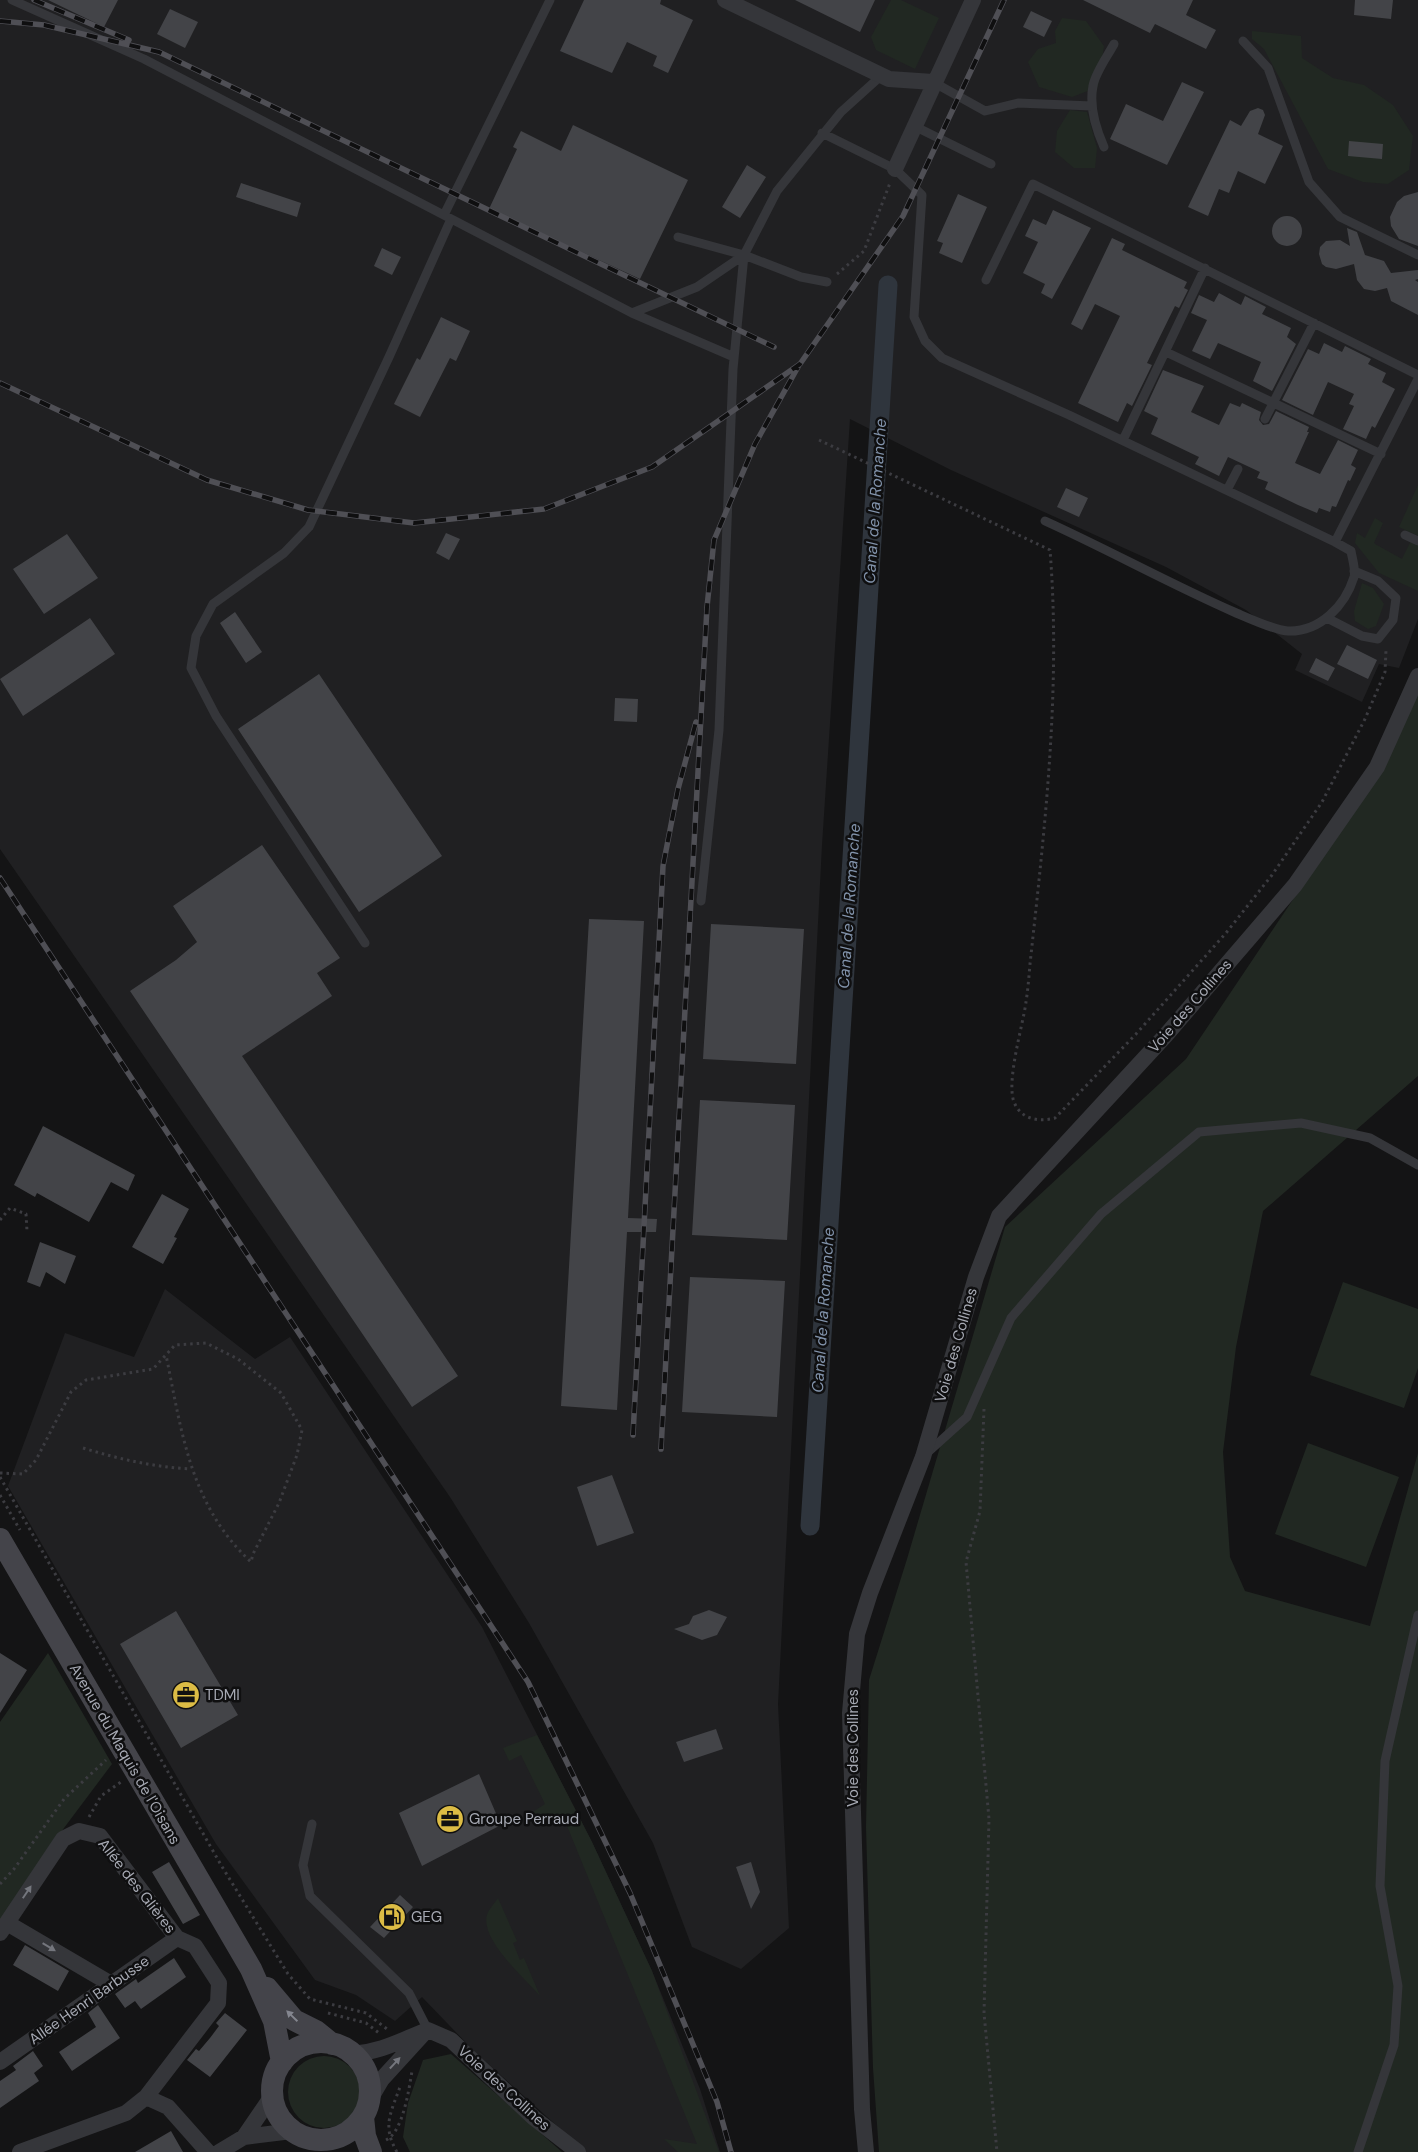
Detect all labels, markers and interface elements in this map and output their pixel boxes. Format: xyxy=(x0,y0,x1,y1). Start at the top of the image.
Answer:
water label: Canal de la Romanche xyxy=(859,418,891,584)
water label: Canal de la Romanche xyxy=(833,823,865,989)
street label: Voie des Collines xyxy=(1144,955,1236,1057)
water label: Canal de la Romanche xyxy=(807,1227,839,1393)
street label: Voie des Collines xyxy=(930,1285,982,1405)
street label: Avenue du Maquis de l'Oisans xyxy=(65,1660,185,1848)
office icon: TDMI xyxy=(171,1680,201,1710)
place label: TDMI xyxy=(205,1685,240,1705)
street label: Voie des Collines xyxy=(843,1689,863,1807)
office icon: Groupe Perraud xyxy=(435,1804,465,1834)
place label: Groupe Perraud xyxy=(469,1809,579,1829)
street label: Allée des Glières xyxy=(94,1834,180,1938)
one-way arrow xyxy=(22,1886,32,1899)
fuel station icon: GEG xyxy=(377,1902,407,1932)
place label: GEG xyxy=(411,1907,442,1927)
one-way arrow xyxy=(42,1943,55,1952)
street label: Allée Henri Barbusse xyxy=(25,1951,153,2049)
one-way arrow xyxy=(286,2010,298,2022)
street label: Voie des Collines xyxy=(453,2041,555,2135)
one-way arrow xyxy=(389,2057,401,2069)

